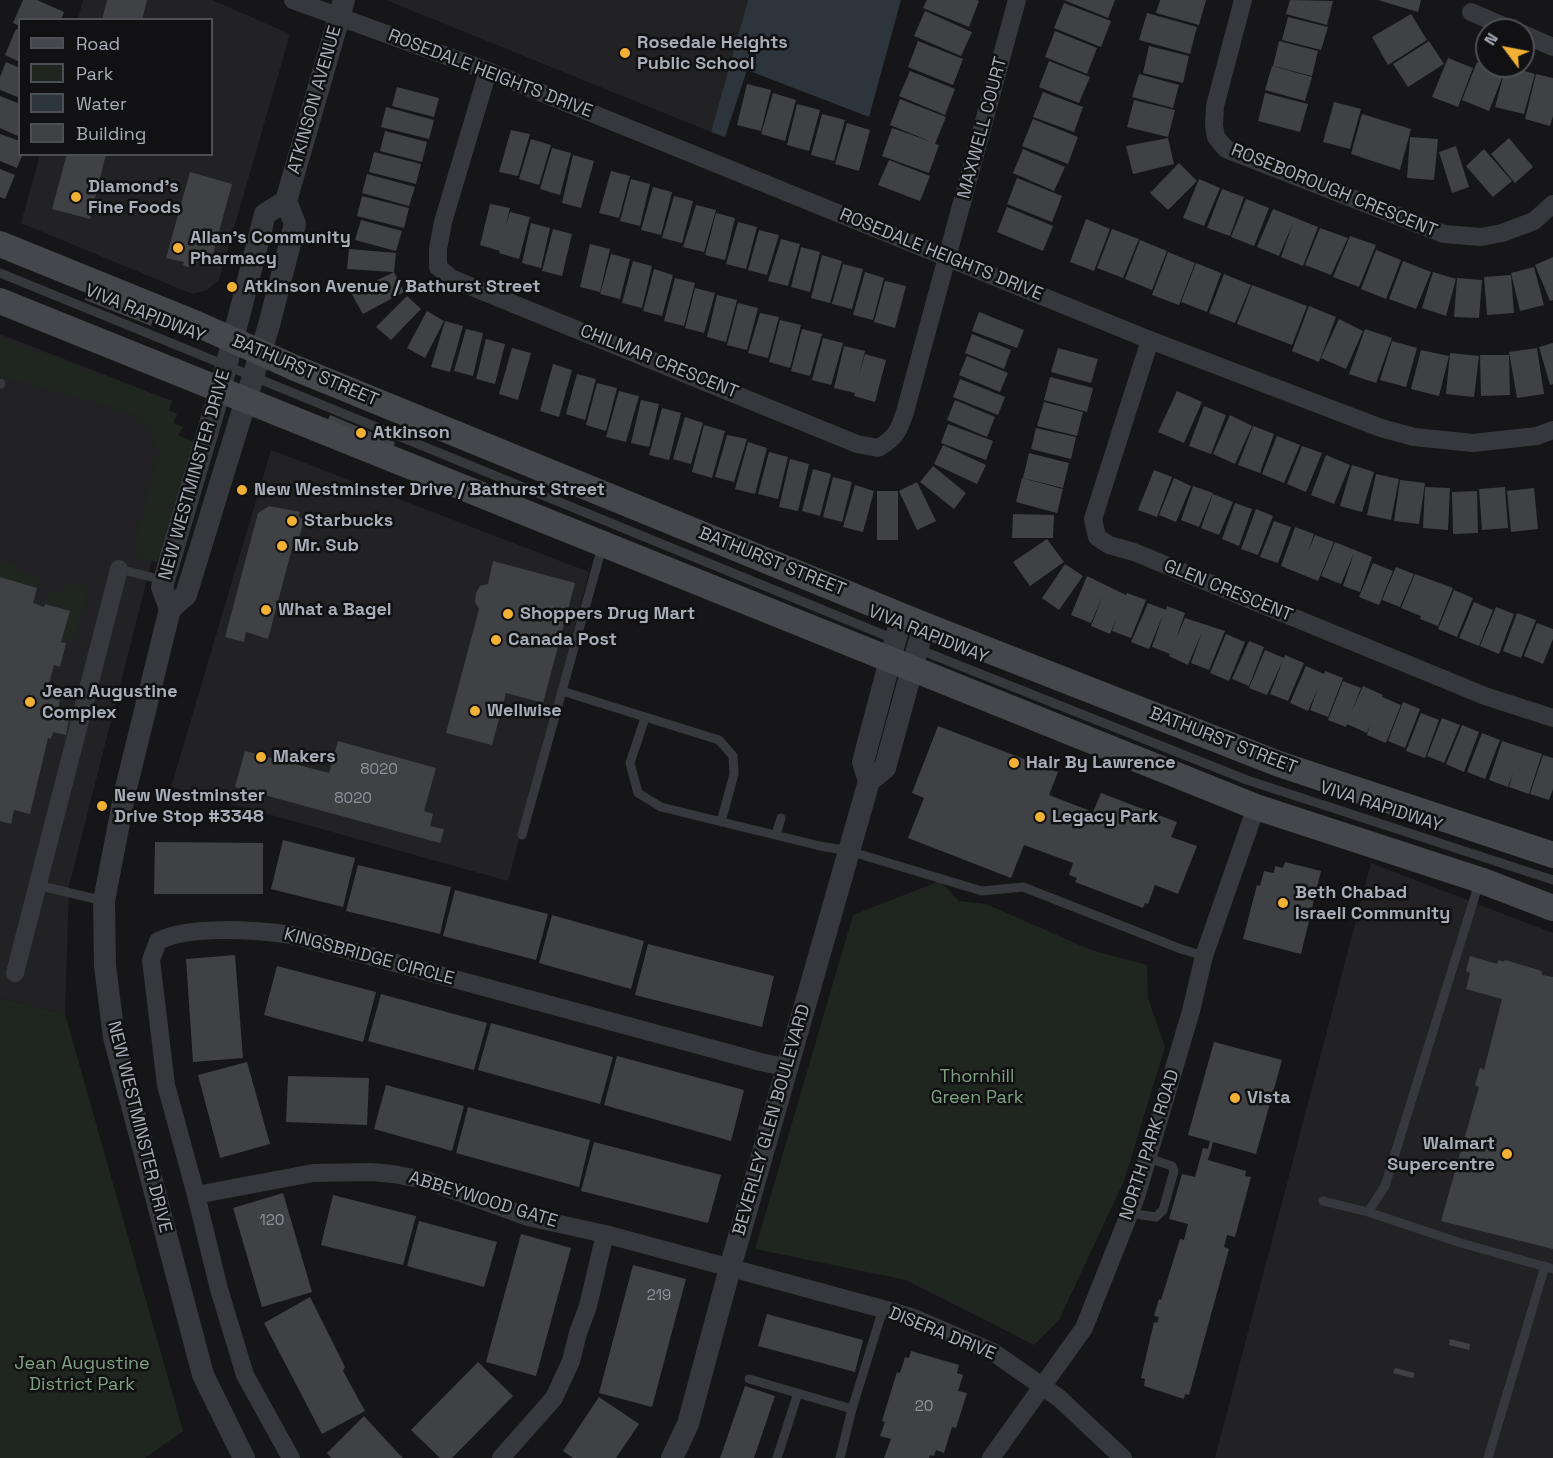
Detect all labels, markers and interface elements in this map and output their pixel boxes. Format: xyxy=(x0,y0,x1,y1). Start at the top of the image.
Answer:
legend xyxy=(18,18,213,156)
north arrow xyxy=(1475,18,1535,78)
street label: ATKINSON AVENUE xyxy=(283,23,347,177)
street label: ROSEDALE HEIGHTS DRIVE xyxy=(385,25,595,123)
text: N xyxy=(1479,29,1503,49)
text: Road xyxy=(76,32,120,55)
place label: Rosedale Heights Public School xyxy=(637,32,788,74)
marker: Rosedale Heights Public School xyxy=(618,46,632,60)
street label: MAXWELL COURT xyxy=(954,55,1012,201)
text: Park xyxy=(76,62,113,85)
text: Water xyxy=(76,92,127,115)
text: Building xyxy=(76,122,146,145)
street label: ROSEBOROUGH CRESCENT xyxy=(1228,140,1440,242)
place label: Diamond’s Fine Foods xyxy=(88,176,181,219)
marker: Diamond’s Fine Foods xyxy=(69,190,83,204)
street label: ROSEDALE HEIGHTS DRIVE xyxy=(836,204,1046,306)
place label: Allan's Community Pharmacy xyxy=(190,227,351,270)
marker: Allan's Community Pharmacy xyxy=(171,241,185,255)
place label: Atkinson Avenue / Bathurst Street xyxy=(244,276,541,298)
street label: VIVA RAPIDWAY xyxy=(82,280,208,348)
marker: Atkinson Avenue / Bathurst Street xyxy=(225,280,239,294)
street label: CHILMAR CRESCENT xyxy=(577,320,741,404)
street label: BATHURST STREET xyxy=(229,330,381,412)
street label: NEW WESTMINSTER DRIVE xyxy=(155,367,235,583)
place label: Atkinson xyxy=(373,422,450,444)
marker: Atkinson xyxy=(354,426,368,440)
place label: New Westminster Drive / Bathurst Street xyxy=(254,479,605,501)
marker: New Westminster Drive / Bathurst Street xyxy=(235,483,249,497)
place label: Starbucks xyxy=(304,510,393,532)
marker: Starbucks xyxy=(285,514,299,528)
street label: BATHURST STREET xyxy=(695,523,849,601)
place label: Mr. Sub xyxy=(294,535,359,557)
marker: Mr. Sub xyxy=(275,539,289,553)
street label: GLEN CRESCENT xyxy=(1161,555,1295,627)
place label: What a Bagel xyxy=(278,599,392,621)
street label: VIVA RAPIDWAY xyxy=(865,601,991,669)
marker: What a Bagel xyxy=(259,603,273,617)
place label: Shoppers Drug Mart xyxy=(520,603,695,625)
marker: Shoppers Drug Mart xyxy=(501,607,515,621)
place label: Canada Post xyxy=(508,629,617,651)
marker: Canada Post xyxy=(489,633,503,647)
place label: Jean Augustine Complex xyxy=(42,681,178,724)
marker: Jean Augustine Complex xyxy=(23,695,37,709)
place label: Wellwise xyxy=(487,700,562,722)
street label: BATHURST STREET xyxy=(1146,703,1300,779)
marker: Wellwise xyxy=(468,704,482,718)
place label: Makers xyxy=(273,746,336,768)
marker: Makers xyxy=(254,750,268,764)
place label: Hair By Lawrence xyxy=(1026,752,1176,774)
marker: Hair By Lawrence xyxy=(1007,756,1021,770)
house number: 8020 xyxy=(360,761,398,779)
street label: VIVA RAPIDWAY xyxy=(1317,777,1445,837)
place label: New Westminster Drive Stop #3348 xyxy=(114,785,265,828)
house number: 8020 xyxy=(334,790,372,808)
marker: New Westminster Drive Stop #3348 xyxy=(95,799,109,813)
place label: Legacy Park xyxy=(1052,806,1158,828)
marker: Legacy Park xyxy=(1033,810,1047,824)
place label: Beth Chabad Israeli Community xyxy=(1295,882,1450,924)
marker: Beth Chabad Israeli Community xyxy=(1276,896,1290,910)
street label: KINGSBRIDGE CIRCLE xyxy=(282,924,456,990)
street label: BEVERLEY GLEN BOULEVARD xyxy=(729,1002,815,1238)
street label: NEW WESTMINSTER DRIVE xyxy=(102,1019,176,1235)
park label: Thornhill Green Park xyxy=(931,1066,1023,1108)
street label: NORTH PARK ROAD xyxy=(1116,1067,1184,1223)
place label: Vista xyxy=(1247,1087,1291,1109)
marker: Vista xyxy=(1228,1091,1242,1105)
place label: Walmart Supercentre xyxy=(1387,1133,1495,1176)
marker: Walmart Supercentre xyxy=(1500,1147,1514,1161)
street label: ABBEYWOOD GATE xyxy=(406,1167,560,1233)
house number: 120 xyxy=(260,1212,284,1230)
house number: 219 xyxy=(647,1287,671,1305)
street label: DISERA DRIVE xyxy=(885,1303,999,1365)
park label: Jean Augustine District Park xyxy=(14,1353,150,1396)
house number: 20 xyxy=(915,1398,933,1416)

